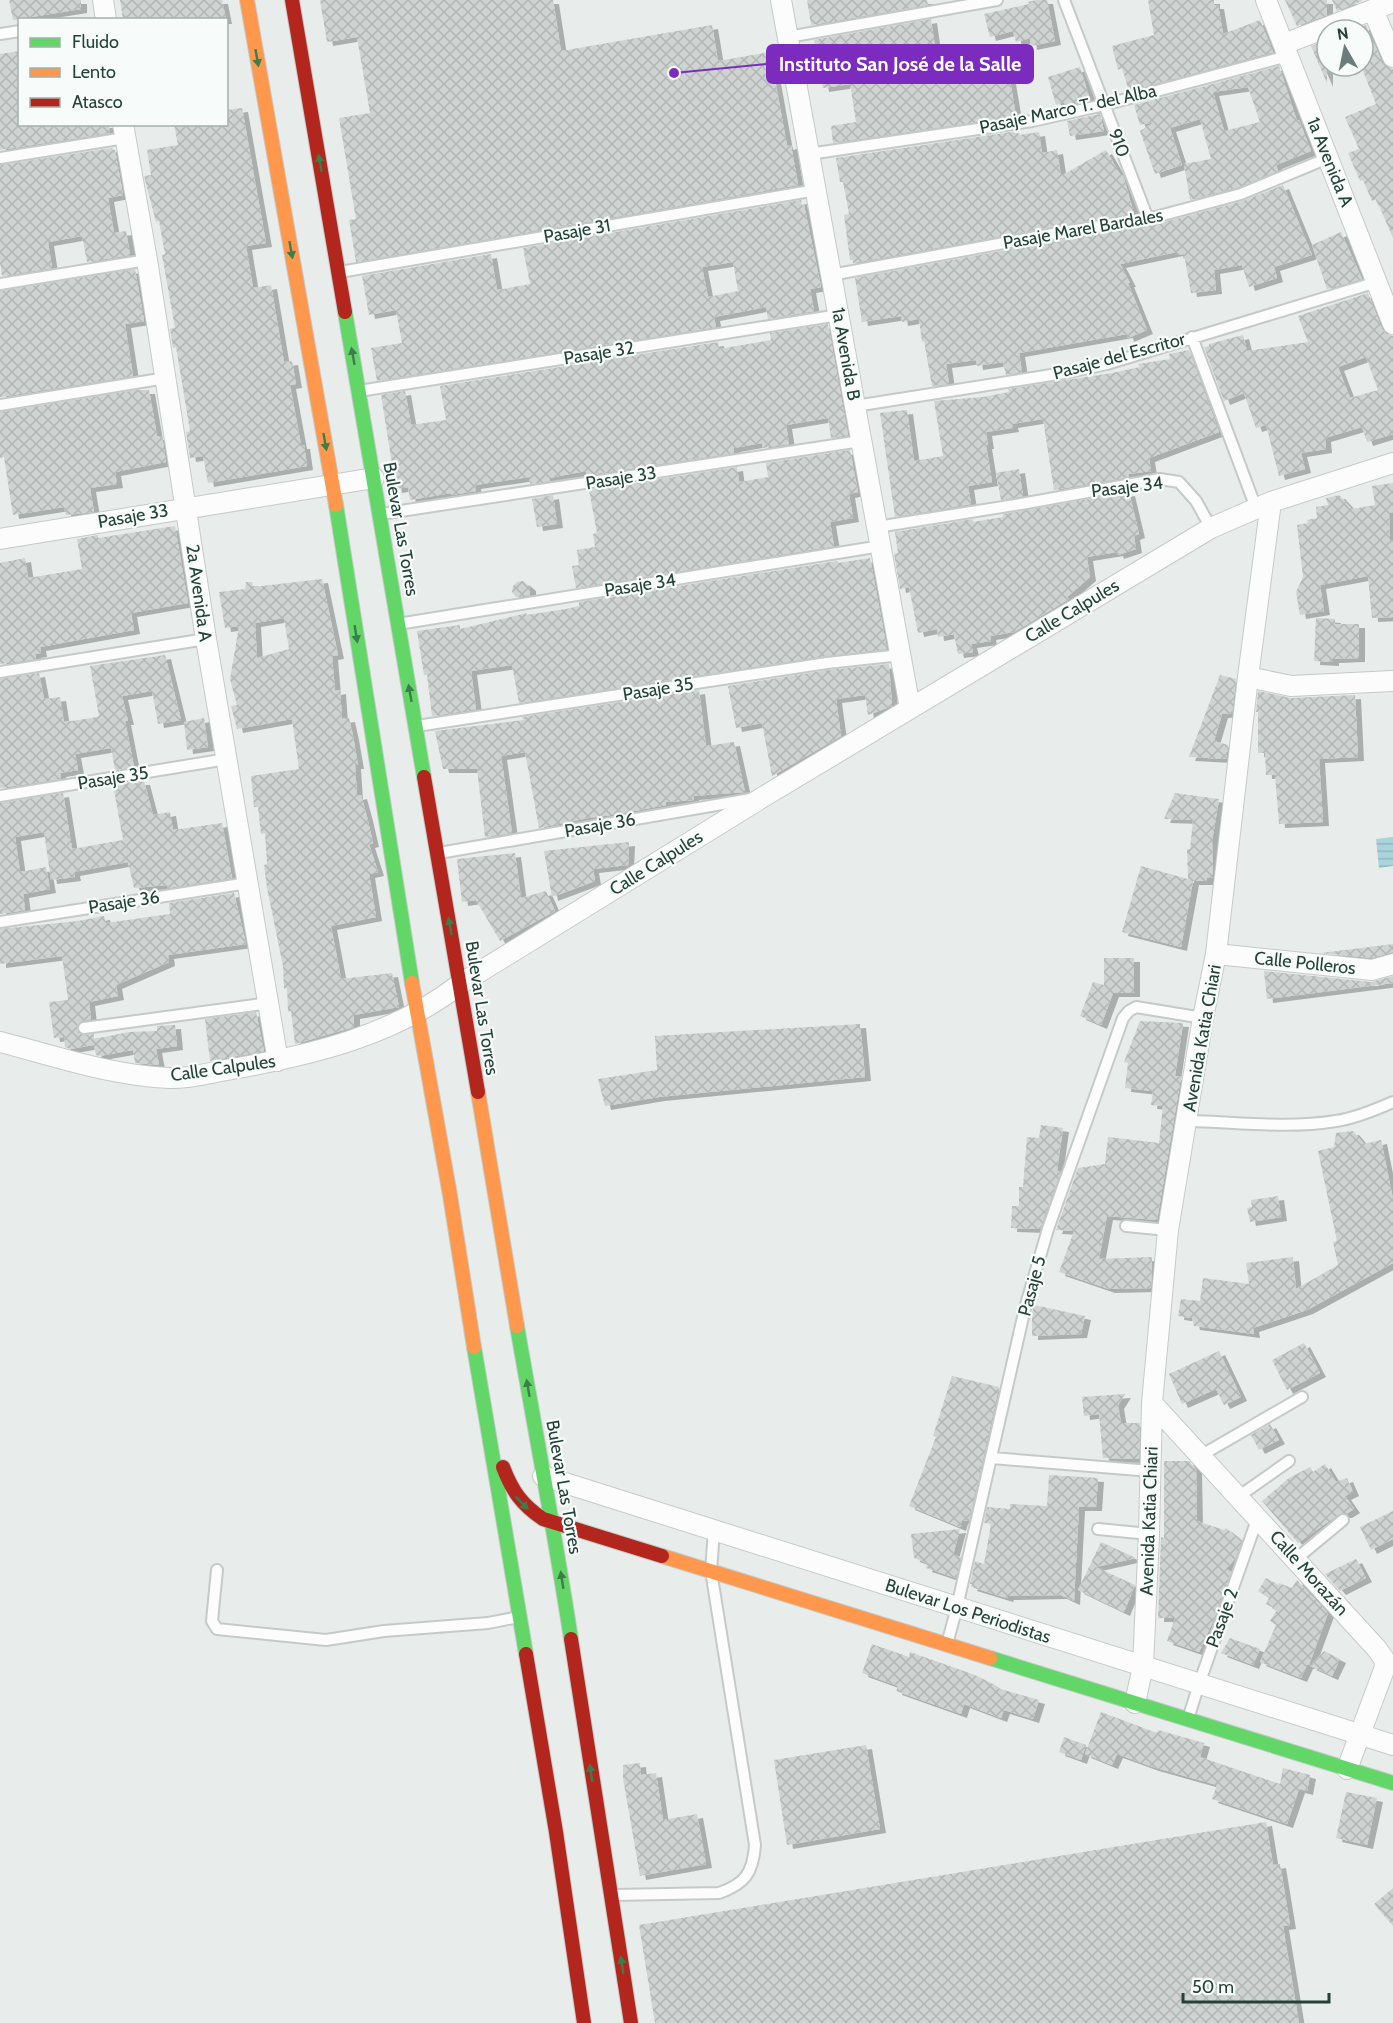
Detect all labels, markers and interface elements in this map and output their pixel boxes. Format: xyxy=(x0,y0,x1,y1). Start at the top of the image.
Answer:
legend xyxy=(18,18,228,126)
north arrow xyxy=(1315,18,1375,78)
text: N xyxy=(1336,23,1350,44)
text: Fluido xyxy=(72,31,119,53)
callout: Instituto San José de la Salle xyxy=(767,45,1033,83)
one-way arrow xyxy=(253,48,262,67)
text: Instituto San José de la Salle xyxy=(779,52,1021,76)
text: Lento xyxy=(72,61,116,83)
street label: Pasaje Marco T. del Alba xyxy=(977,79,1159,139)
text: Atasco xyxy=(72,91,123,113)
street label: 1a Avenida A xyxy=(1302,114,1358,210)
street label: 910 xyxy=(1104,126,1134,160)
one-way arrow xyxy=(315,154,324,173)
street label: Pasaje Marel Bardales xyxy=(1001,204,1165,254)
street label: Pasaje 31 xyxy=(542,214,612,248)
one-way arrow xyxy=(287,240,296,259)
street label: 1a Avenida B xyxy=(827,306,865,403)
street label: Pasaje del Escritor xyxy=(1050,328,1188,384)
street label: Pasaje 32 xyxy=(562,337,636,369)
one-way arrow xyxy=(348,346,357,365)
one-way arrow xyxy=(321,432,330,451)
street label: Bulevar Las Torres xyxy=(378,460,424,598)
street label: Pasaje 33 xyxy=(584,462,658,494)
street label: Pasaje 34 xyxy=(1090,472,1164,502)
street label: Pasaje 33 xyxy=(96,499,170,533)
street label: 2a Avenida A xyxy=(181,543,217,643)
street label: Pasaje 34 xyxy=(603,569,677,601)
street label: Calle Calpules xyxy=(1021,574,1123,648)
one-way arrow xyxy=(352,625,361,644)
street label: Pasaje 35 xyxy=(621,673,695,705)
one-way arrow xyxy=(406,683,415,702)
street label: Pasaje 35 xyxy=(76,762,150,794)
street label: Pasaje 36 xyxy=(563,808,637,842)
street label: Calle Calpules xyxy=(605,826,707,900)
street label: Pasaje 36 xyxy=(87,886,161,918)
one-way arrow xyxy=(445,917,454,936)
street label: Bulevar Las Torres xyxy=(461,939,503,1077)
street label: Calle Polleros xyxy=(1253,947,1357,979)
street label: Avenida Katia Chiari xyxy=(1178,963,1226,1113)
street label: Calle Calpules xyxy=(169,1050,277,1086)
street label: Pasaje 5 xyxy=(1013,1253,1051,1319)
one-way arrow xyxy=(523,1378,532,1397)
street label: Bulevar Las Torres xyxy=(541,1418,587,1556)
street label: Avenida Katia Chiari xyxy=(1135,1446,1163,1596)
one-way arrow xyxy=(514,1495,528,1509)
street label: Calle Morazán xyxy=(1265,1526,1353,1620)
one-way arrow xyxy=(557,1570,566,1589)
street label: Bulevar Los Periodistas xyxy=(882,1574,1054,1648)
street label: Pasaje 2 xyxy=(1201,1585,1243,1651)
one-way arrow xyxy=(587,1763,596,1782)
one-way arrow xyxy=(617,1956,626,1975)
scale bar xyxy=(1183,1966,1328,2004)
text: 50 m xyxy=(1192,1976,1234,1998)

